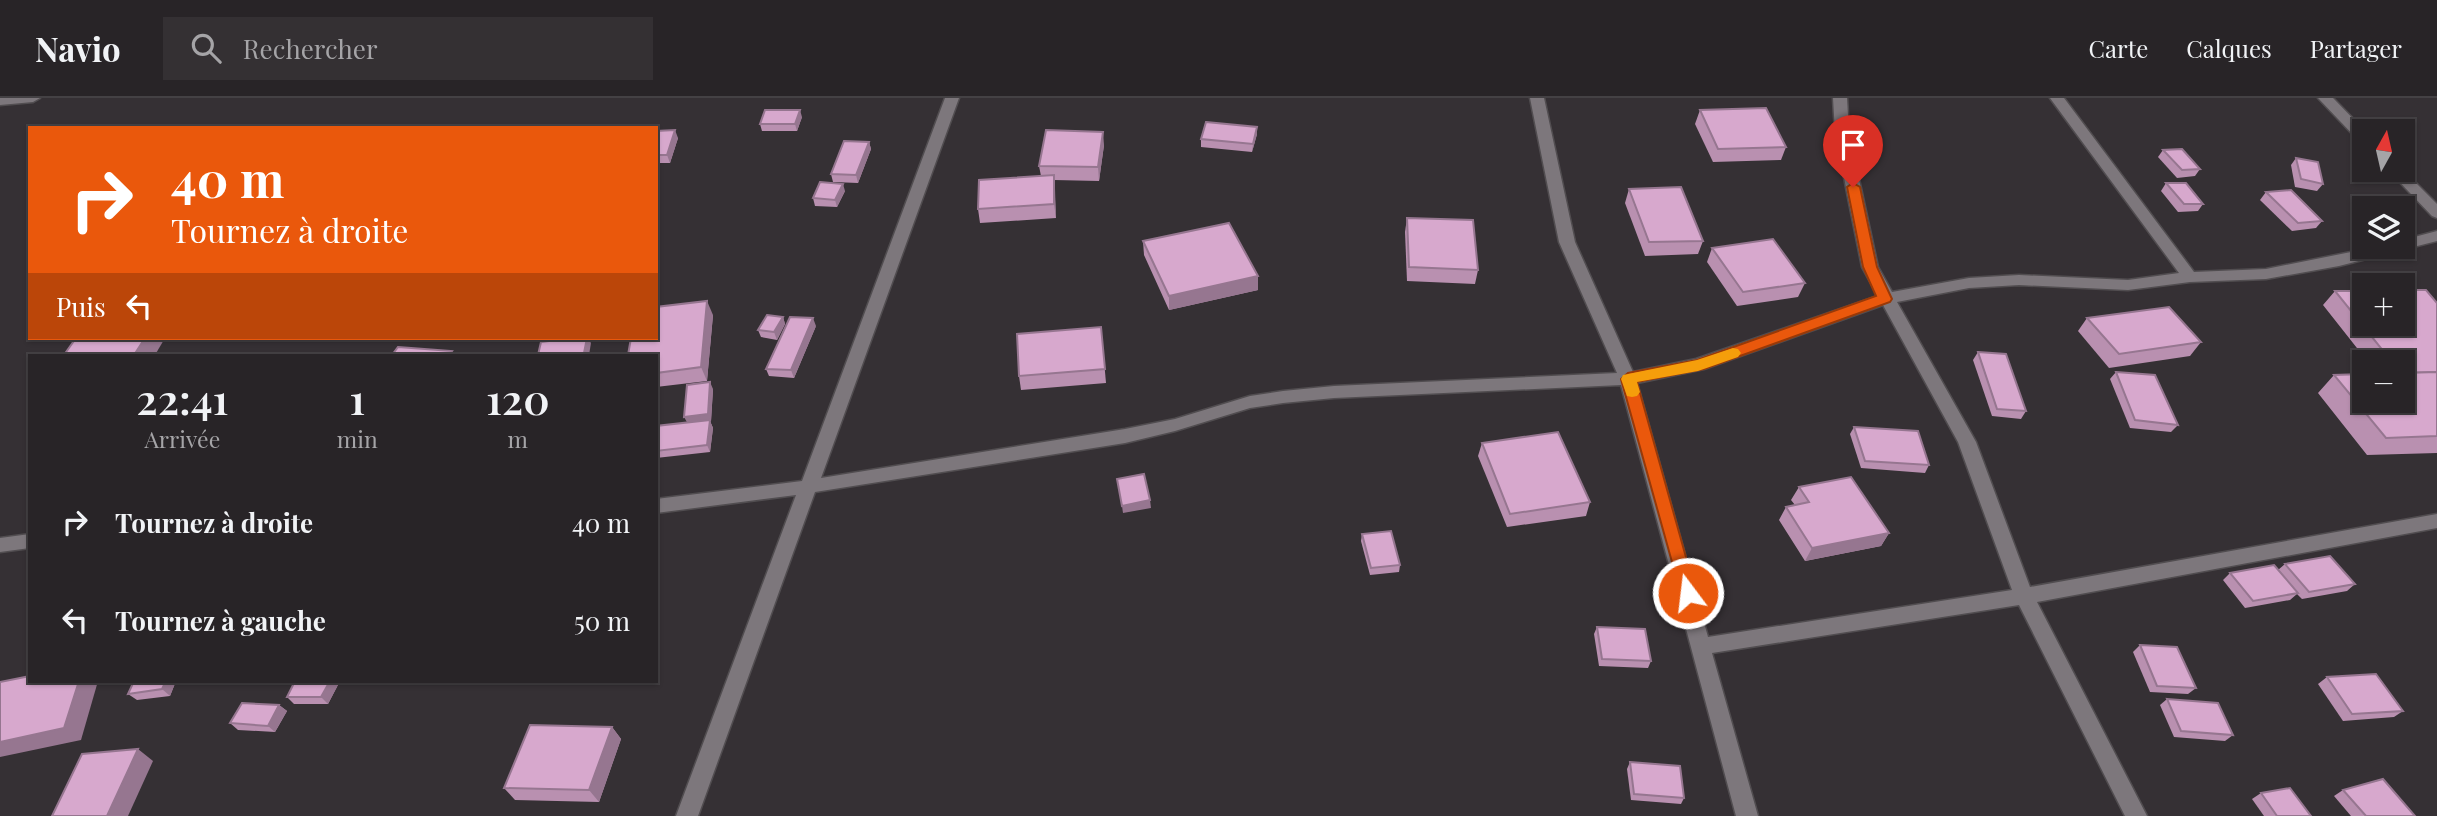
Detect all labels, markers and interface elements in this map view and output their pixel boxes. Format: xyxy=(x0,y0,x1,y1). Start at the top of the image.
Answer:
search box xyxy=(163,17,653,80)
text: Navio xyxy=(35,26,121,70)
icon: search xyxy=(187,29,225,67)
text: Rechercher xyxy=(243,31,378,66)
text: Carte xyxy=(2089,32,2148,64)
text: Calques xyxy=(2186,32,2272,64)
text: Partager xyxy=(2310,32,2402,64)
pin xyxy=(1823,115,1883,187)
north arrow xyxy=(2352,119,2415,182)
map controls xyxy=(2352,119,2415,413)
icon: arrive xyxy=(1834,126,1872,164)
text: 40 m xyxy=(171,145,284,210)
icon: right xyxy=(56,154,147,245)
button: layers xyxy=(2352,196,2415,259)
text: Tournez à droite xyxy=(171,208,409,251)
button: + xyxy=(2352,273,2415,336)
icon: left xyxy=(120,287,158,325)
text: Puis xyxy=(56,289,106,324)
button: − xyxy=(2352,350,2415,413)
text: 22:41 xyxy=(136,370,228,426)
text: 1 xyxy=(349,370,365,426)
text: 120 xyxy=(486,370,550,426)
text: Arrivée xyxy=(144,423,220,454)
text: min xyxy=(337,423,378,454)
text: m xyxy=(508,423,528,454)
icon: right xyxy=(56,503,94,541)
text: Tournez à droite xyxy=(115,505,313,540)
text: 40 m xyxy=(572,505,630,540)
position arrow xyxy=(1651,556,1725,630)
icon: left xyxy=(56,601,94,639)
text: Tournez à gauche xyxy=(115,603,326,638)
text: 50 m xyxy=(574,603,630,638)

